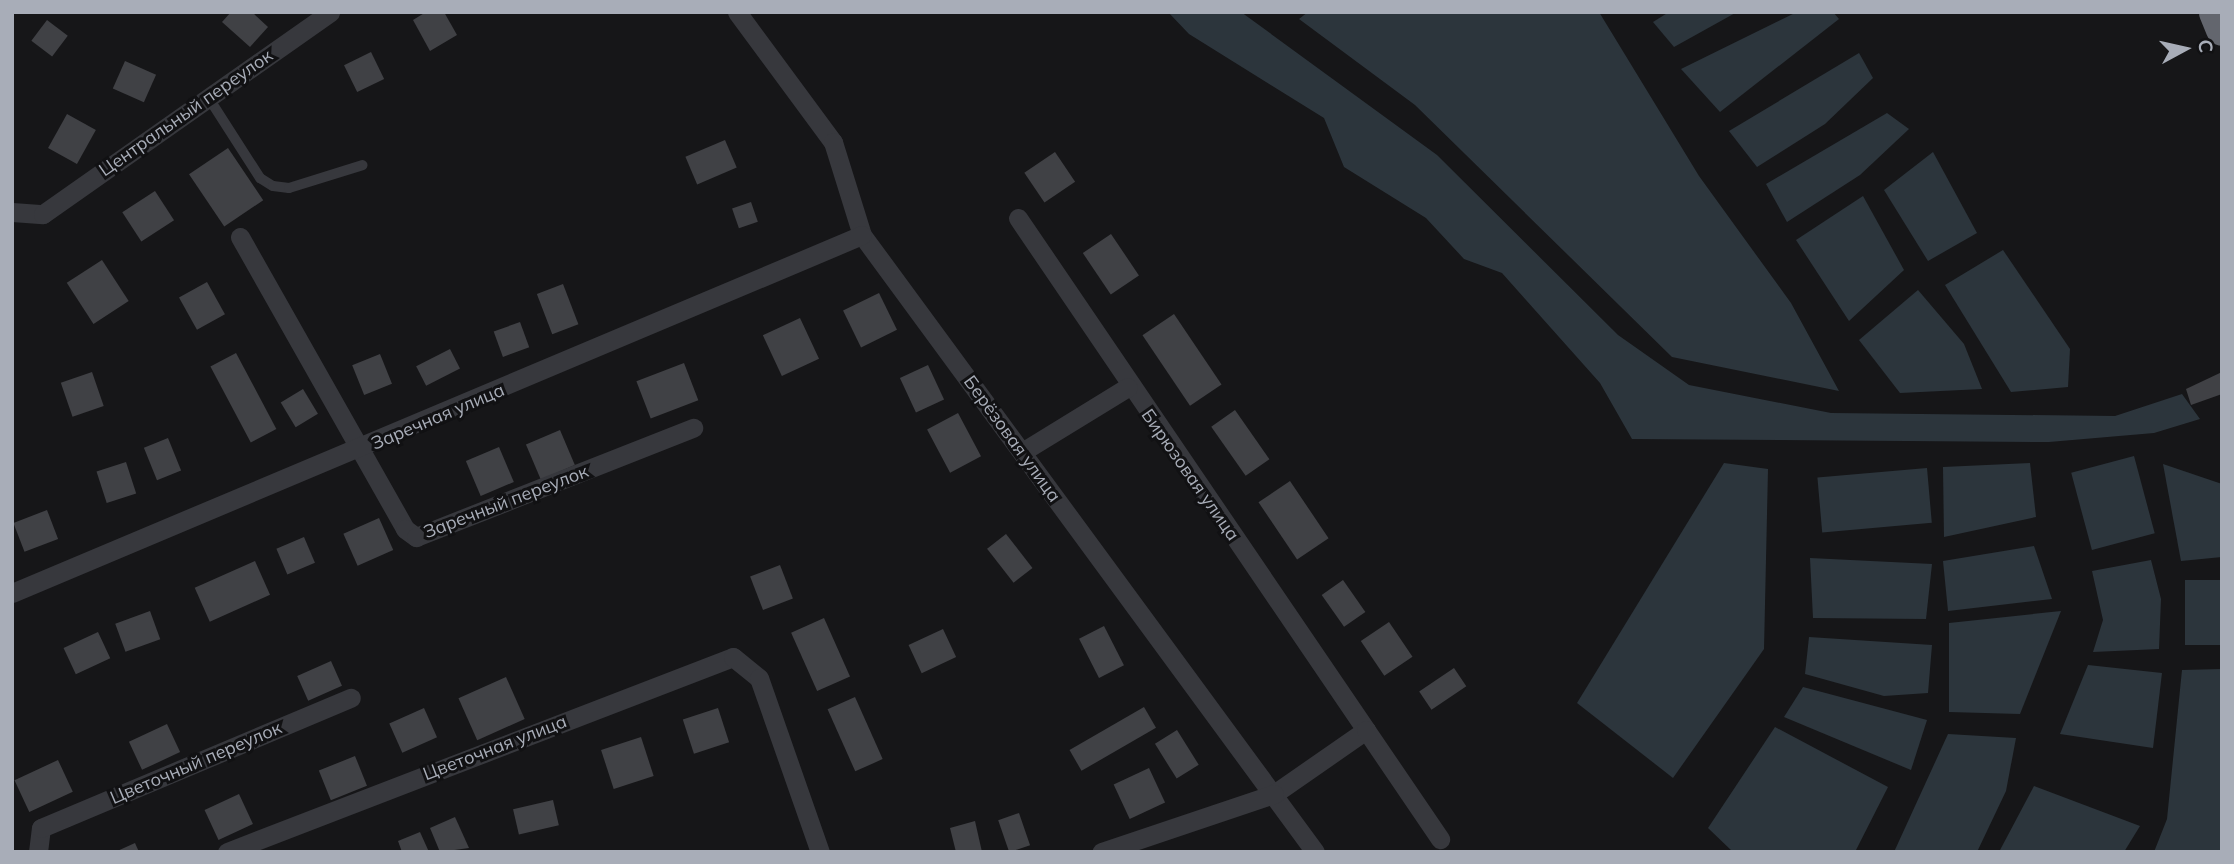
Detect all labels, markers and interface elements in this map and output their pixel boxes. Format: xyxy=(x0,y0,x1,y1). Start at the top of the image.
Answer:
north arrow xyxy=(2150,14,2220,84)
text: С xyxy=(2193,38,2219,54)
street label: Центральный переулок xyxy=(95,45,277,181)
street label: Берёзовая улица xyxy=(959,372,1065,506)
street label: Заречная улица xyxy=(368,379,508,455)
street label: Бирюзовая улица xyxy=(1137,405,1243,545)
street label: Заречный переулок xyxy=(421,461,591,543)
street label: Цветочная улица xyxy=(420,711,570,785)
street label: Цветочный переулок xyxy=(107,717,285,809)

